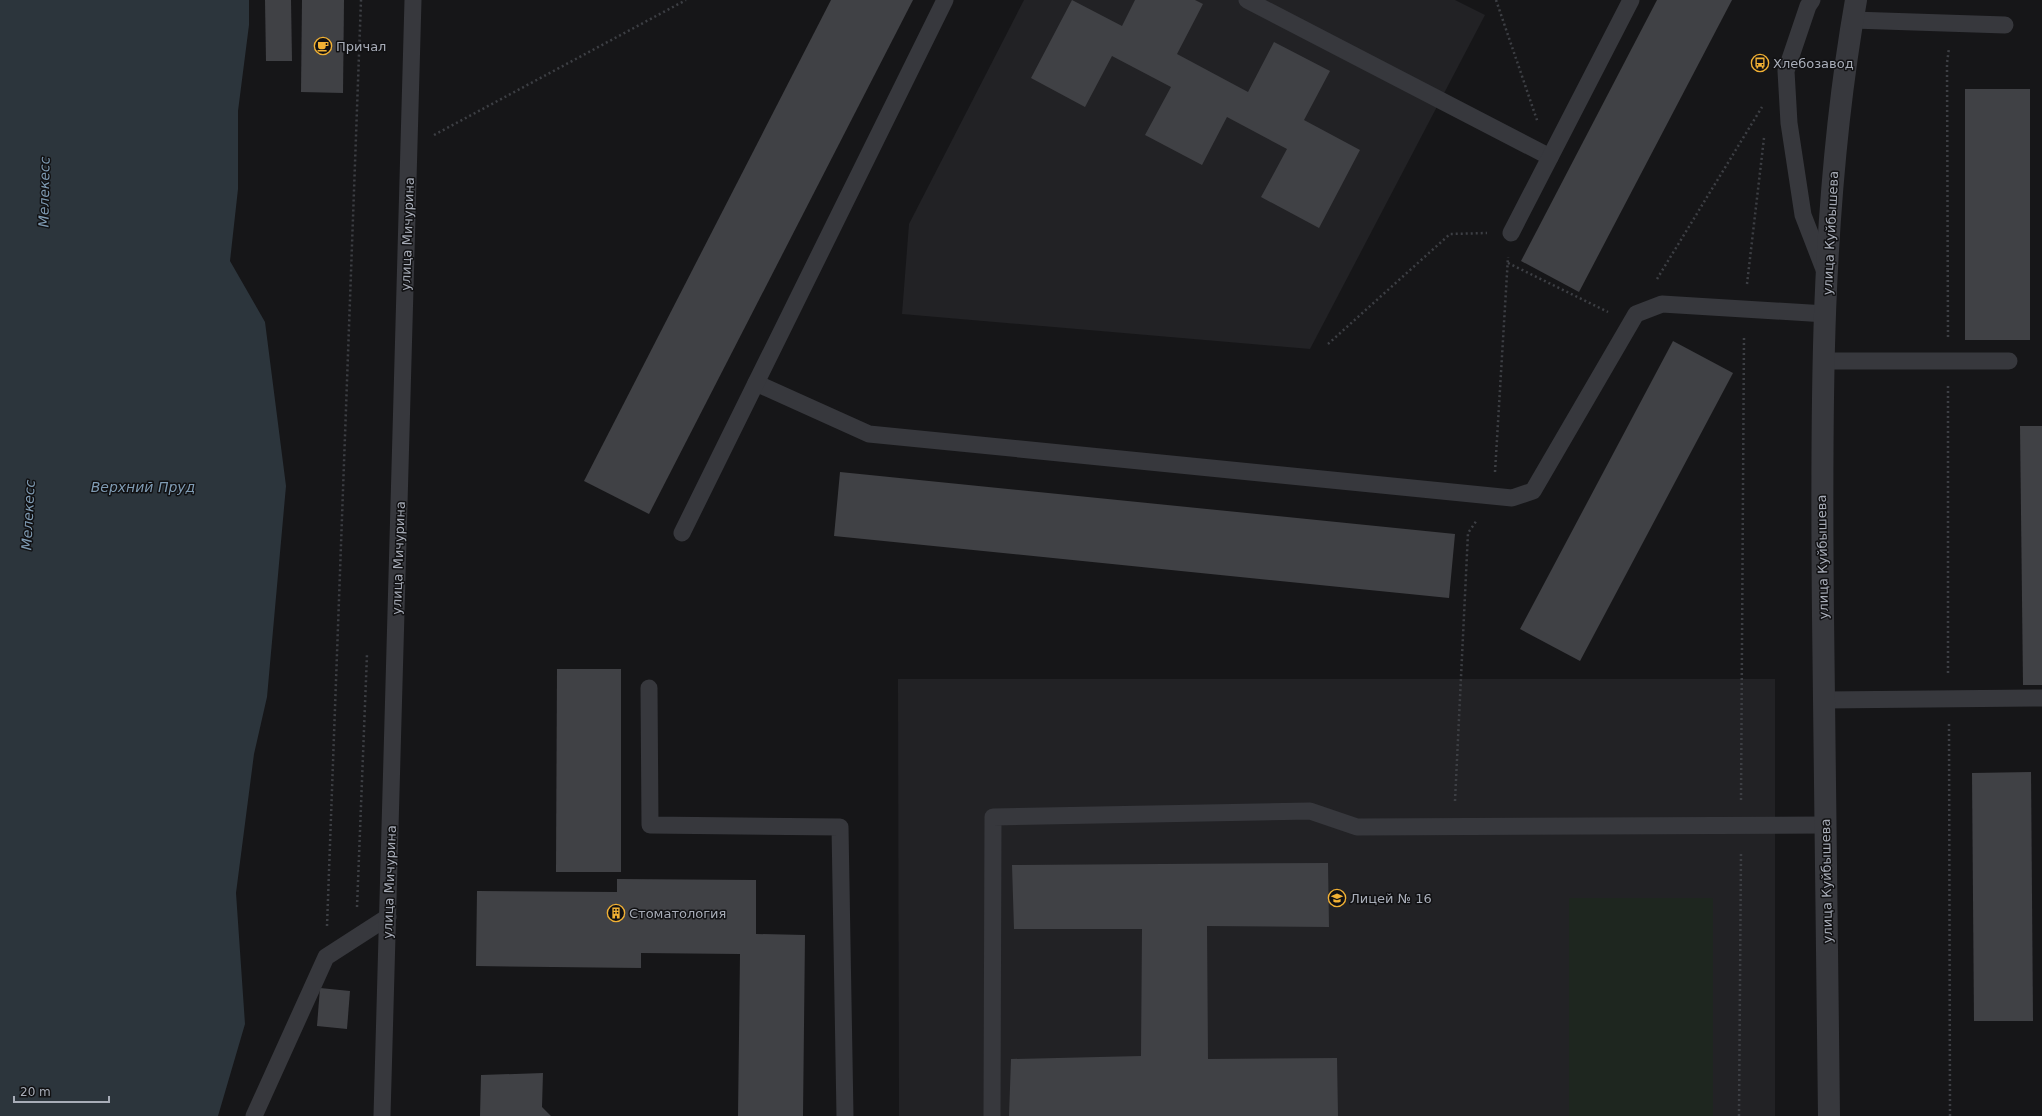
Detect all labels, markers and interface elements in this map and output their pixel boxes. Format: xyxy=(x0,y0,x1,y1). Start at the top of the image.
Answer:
cafe icon: Причал xyxy=(313,36,333,56)
place label: Причал xyxy=(336,39,386,54)
bus stop icon: Хлебозавод xyxy=(1750,53,1770,73)
place label: Хлебозавод xyxy=(1773,56,1854,71)
water label: Мелекесс xyxy=(35,156,53,227)
street label: улица Куйбышева xyxy=(1820,170,1841,296)
street label: улица Мичурина xyxy=(398,177,417,291)
water label: Мелекесс xyxy=(18,479,38,551)
water label: Верхний Пруд xyxy=(91,479,195,495)
street label: улица Куйбышева xyxy=(1814,495,1831,619)
street label: улица Мичурина xyxy=(389,501,408,615)
street label: улица Куйбышева xyxy=(1818,819,1835,943)
street label: улица Мичурина xyxy=(380,825,399,939)
school or university icon: Лицей № 16 xyxy=(1327,888,1347,908)
place label: Лицей № 16 xyxy=(1350,891,1432,906)
building icon: Стоматология xyxy=(606,903,626,923)
place label: Стоматология xyxy=(629,906,726,921)
scale bar xyxy=(14,1078,109,1104)
text: 20 m xyxy=(20,1085,51,1099)

